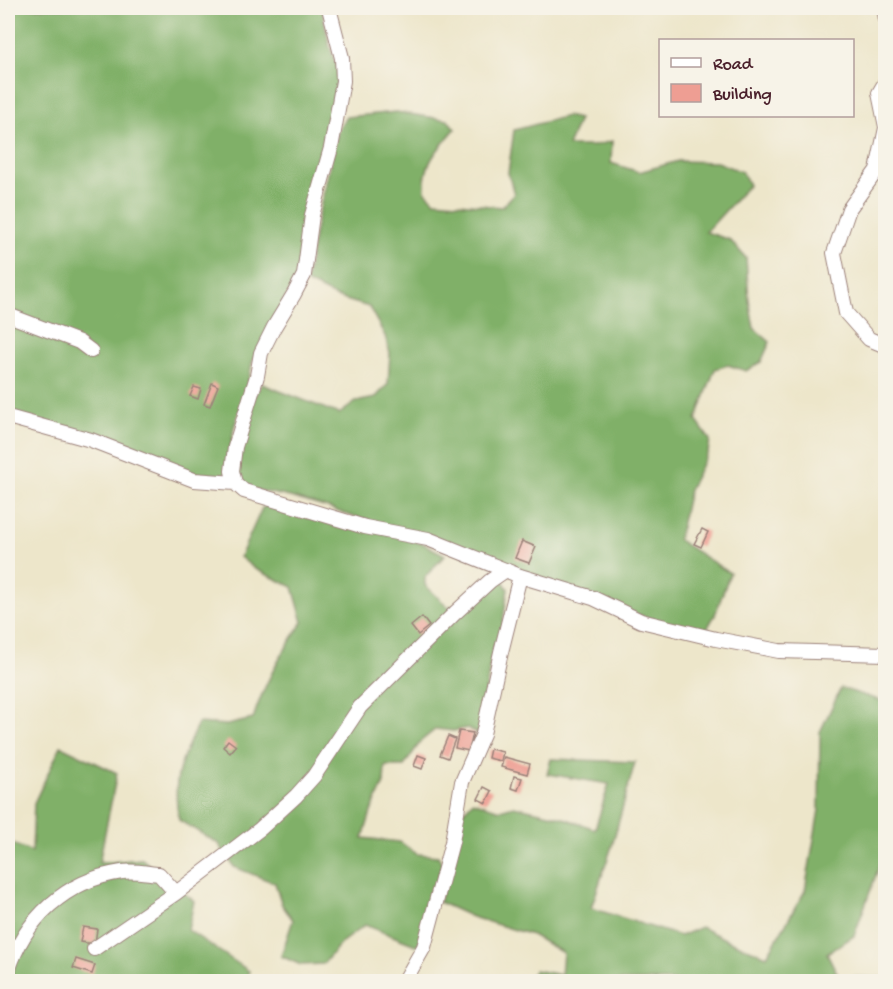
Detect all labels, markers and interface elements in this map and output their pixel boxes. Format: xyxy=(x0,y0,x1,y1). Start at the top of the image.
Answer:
legend xyxy=(659,39,854,117)
text: Road xyxy=(713,55,754,76)
text: Building xyxy=(712,85,772,106)

